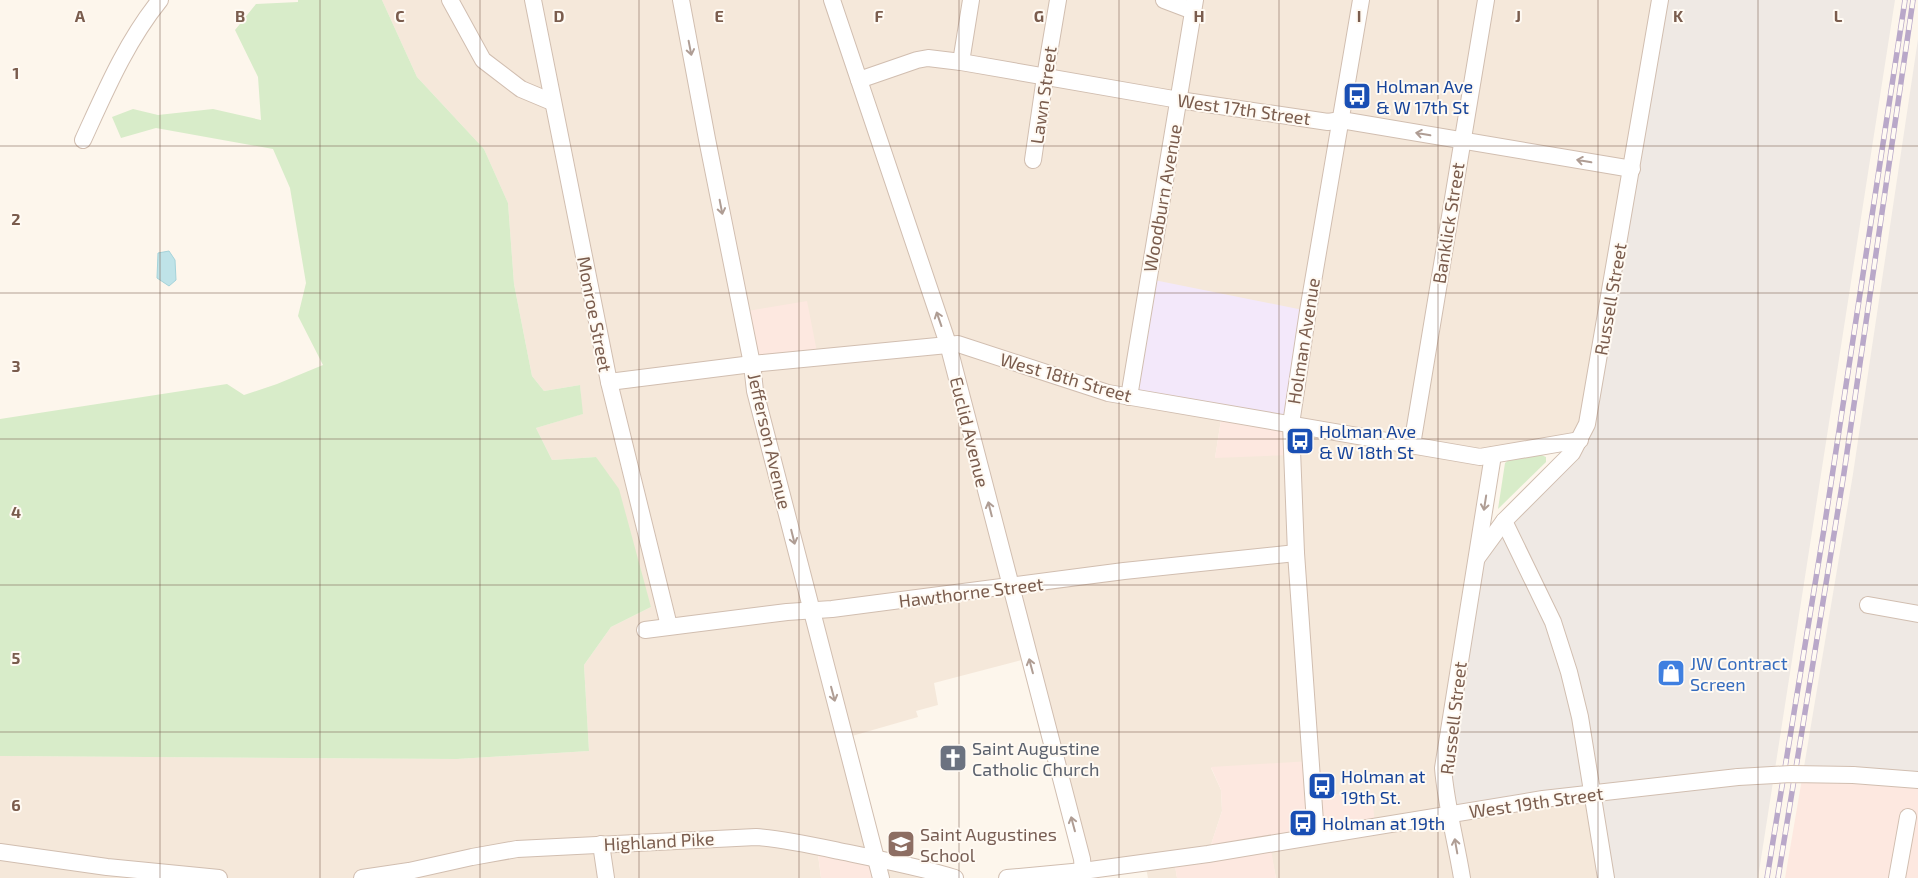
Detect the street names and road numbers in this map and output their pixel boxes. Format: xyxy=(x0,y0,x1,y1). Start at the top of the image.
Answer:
street label: Lawn Street xyxy=(1025,45,1061,145)
street label: West 17th Street xyxy=(1176,89,1312,129)
street label: Woodburn Avenue xyxy=(1138,122,1186,274)
street label: Banklick Street xyxy=(1428,161,1468,285)
street label: Russell Street xyxy=(1589,241,1631,357)
street label: Monroe Street xyxy=(573,254,617,374)
street label: Holman Avenue xyxy=(1282,276,1324,406)
street label: West 18th Street xyxy=(998,348,1134,406)
street label: Jefferson Avenue xyxy=(744,371,796,511)
street label: Euclid Avenue xyxy=(946,374,994,490)
street label: Hawthorne Street xyxy=(897,572,1045,612)
street label: Russell Street xyxy=(1435,660,1471,776)
street label: West 19th Street xyxy=(1468,782,1605,822)
street label: Highland Pike xyxy=(603,827,715,855)

